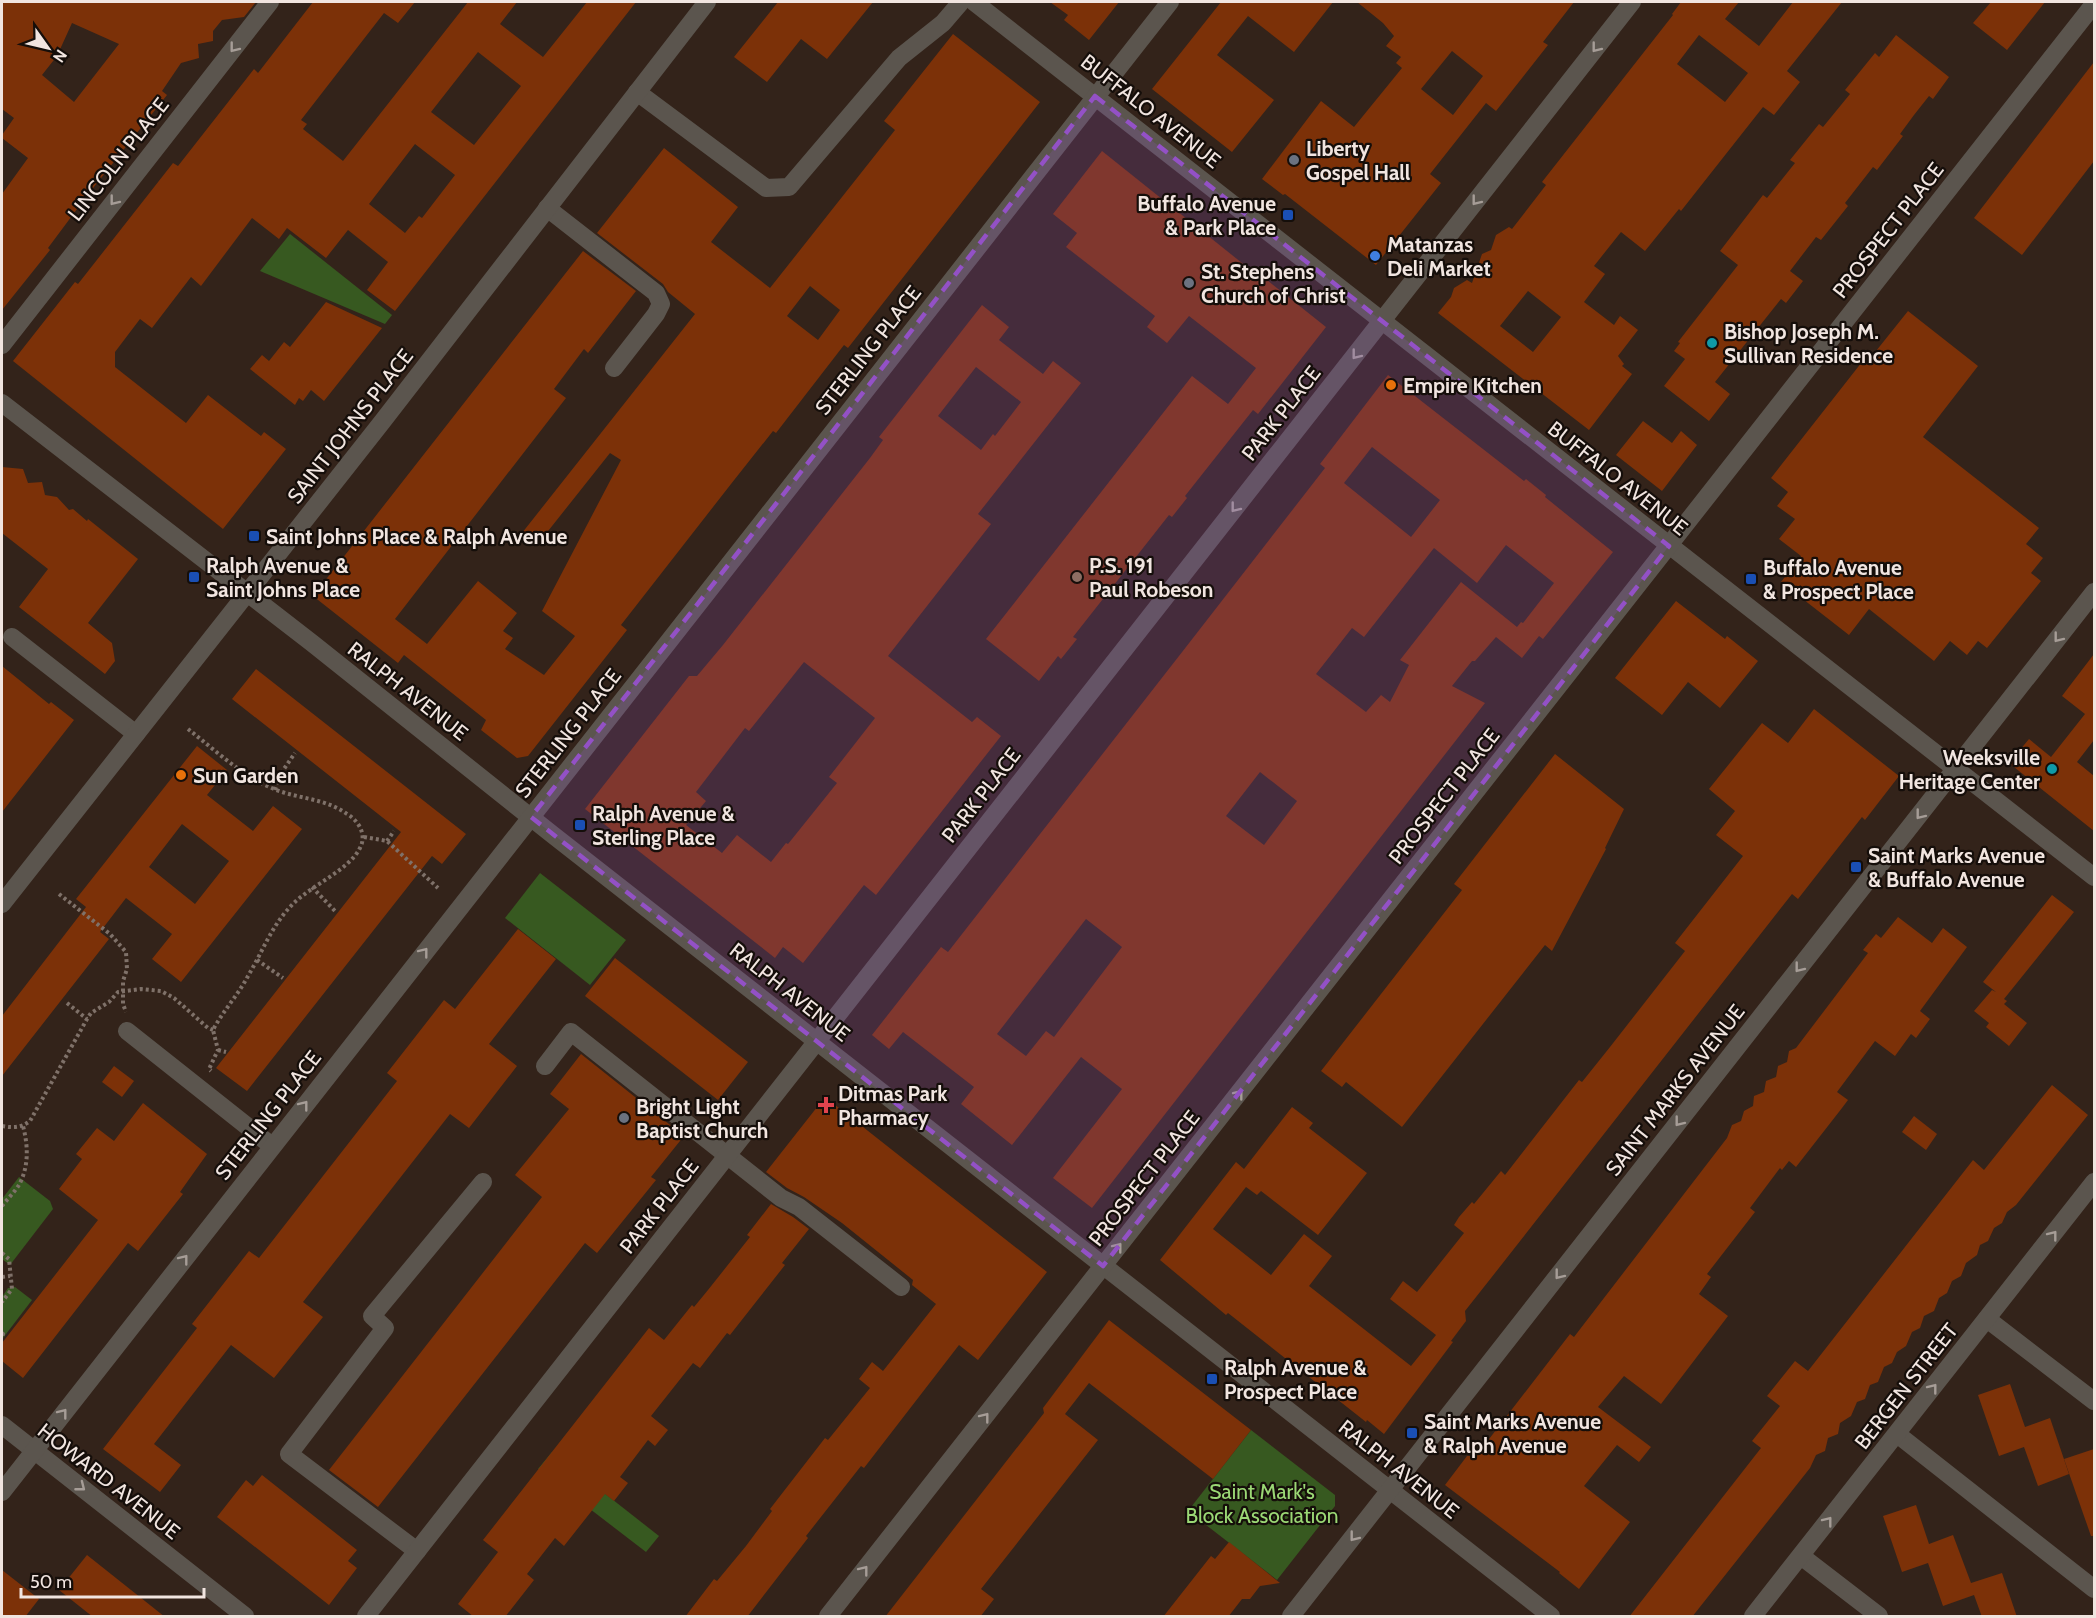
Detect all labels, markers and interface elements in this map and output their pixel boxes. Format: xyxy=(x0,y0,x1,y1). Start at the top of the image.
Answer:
north arrow xyxy=(18,18,78,78)
one-way arrow xyxy=(231,41,242,52)
one-way arrow xyxy=(1593,41,1604,52)
text: N xyxy=(49,46,71,66)
street label: BUFFALO AVENUE xyxy=(1076,49,1226,173)
street label: LINCOLN PLACE xyxy=(62,92,174,226)
place label: Liberty Gospel Hall xyxy=(1306,136,1411,185)
marker: Liberty Gospel Hall xyxy=(1287,153,1301,167)
street label: PROSPECT PLACE xyxy=(1827,157,1949,303)
place label: Buffalo Avenue & Park Place xyxy=(1137,191,1276,240)
one-way arrow xyxy=(111,194,122,205)
one-way arrow xyxy=(1472,194,1483,205)
marker: Buffalo Avenue & Park Place xyxy=(1281,208,1295,222)
place label: Matanzas Deli Market xyxy=(1387,232,1491,281)
marker: Matanzas Deli Market xyxy=(1368,249,1382,263)
place label: St. Stephens Church of Christ xyxy=(1201,259,1346,308)
marker: St. Stephens Church of Christ xyxy=(1182,276,1196,290)
street label: STERLING PLACE xyxy=(810,280,926,420)
place label: Bishop Joseph M. Sullivan Residence xyxy=(1724,319,1893,368)
marker: Bishop Joseph M. Sullivan Residence xyxy=(1705,336,1719,350)
street label: SAINT JOHNS PLACE xyxy=(282,344,418,508)
one-way arrow xyxy=(1352,348,1363,359)
street label: PARK PLACE xyxy=(1236,361,1326,465)
place label: Empire Kitchen xyxy=(1403,373,1542,398)
marker: Empire Kitchen xyxy=(1384,378,1398,392)
street label: BUFFALO AVENUE xyxy=(1543,416,1693,540)
one-way arrow xyxy=(1232,501,1243,512)
place label: Saint Johns Place & Ralph Avenue xyxy=(266,524,568,549)
marker: Saint Johns Place & Ralph Avenue xyxy=(247,529,261,543)
place label: Ralph Avenue & Saint Johns Place xyxy=(206,553,360,602)
place label: P.S. 191 Paul Robeson xyxy=(1089,553,1213,602)
place label: Buffalo Avenue & Prospect Place xyxy=(1763,555,1914,604)
marker: Ralph Avenue & Saint Johns Place xyxy=(187,570,201,584)
marker: P.S. 191 Paul Robeson xyxy=(1070,570,1084,584)
marker: Buffalo Avenue & Prospect Place xyxy=(1744,572,1758,586)
one-way arrow xyxy=(2055,631,2066,642)
street label: RALPH AVENUE xyxy=(343,636,473,746)
street label: STERLING PLACE xyxy=(510,663,626,803)
street label: PROSPECT PLACE xyxy=(1383,723,1505,869)
street label: PARK PLACE xyxy=(936,743,1026,847)
place label: Weeksville Heritage Center xyxy=(1899,745,2040,794)
marker: Weeksville Heritage Center xyxy=(2045,762,2059,776)
place label: Sun Garden xyxy=(193,763,299,788)
marker: Sun Garden xyxy=(174,768,188,782)
place label: Ralph Avenue & Sterling Place xyxy=(592,801,735,850)
one-way arrow xyxy=(1916,808,1927,819)
marker: Ralph Avenue & Sterling Place xyxy=(573,818,587,832)
place label: Saint Marks Avenue & Buffalo Avenue xyxy=(1868,843,2045,892)
marker: Saint Marks Avenue & Buffalo Avenue xyxy=(1849,860,1863,874)
street label: RALPH AVENUE xyxy=(725,937,855,1047)
one-way arrow xyxy=(417,948,428,959)
one-way arrow xyxy=(1796,962,1807,973)
street label: SAINT MARKS AVENUE xyxy=(1600,999,1750,1181)
street label: STERLING PLACE xyxy=(210,1045,326,1185)
place label: Ditmas Park Pharmacy xyxy=(838,1081,948,1130)
one-way arrow xyxy=(1231,1090,1242,1101)
place label: Bright Light Baptist Church xyxy=(636,1094,768,1143)
marker: Ditmas Park Pharmacy xyxy=(819,1098,833,1112)
one-way arrow xyxy=(296,1101,307,1112)
street label: PROSPECT PLACE xyxy=(1083,1105,1205,1251)
marker: Bright Light Baptist Church xyxy=(617,1111,631,1125)
one-way arrow xyxy=(1675,1115,1686,1126)
street label: PARK PLACE xyxy=(614,1154,704,1258)
one-way arrow xyxy=(2046,1231,2057,1242)
one-way arrow xyxy=(1111,1243,1122,1254)
one-way arrow xyxy=(176,1255,187,1266)
one-way arrow xyxy=(1555,1269,1566,1280)
street label: BERGEN STREET xyxy=(1849,1318,1963,1454)
place label: Ralph Avenue & Prospect Place xyxy=(1224,1355,1367,1404)
marker: Ralph Avenue & Prospect Place xyxy=(1205,1372,1219,1386)
one-way arrow xyxy=(1925,1384,1936,1395)
one-way arrow xyxy=(56,1409,67,1420)
place label: Saint Marks Avenue & Ralph Avenue xyxy=(1424,1409,1601,1458)
one-way arrow xyxy=(977,1413,988,1424)
street label: RALPH AVENUE xyxy=(1334,1414,1464,1524)
street label: HOWARD AVENUE xyxy=(33,1418,185,1544)
marker: Saint Marks Avenue & Ralph Avenue xyxy=(1405,1426,1419,1440)
park label: Saint Mark's Block Association xyxy=(1185,1479,1339,1528)
one-way arrow xyxy=(74,1480,85,1491)
one-way arrow xyxy=(1821,1517,1832,1528)
one-way arrow xyxy=(1350,1530,1361,1541)
scale bar xyxy=(21,1561,204,1599)
one-way arrow xyxy=(857,1566,868,1577)
text: 50 m xyxy=(30,1571,72,1593)

